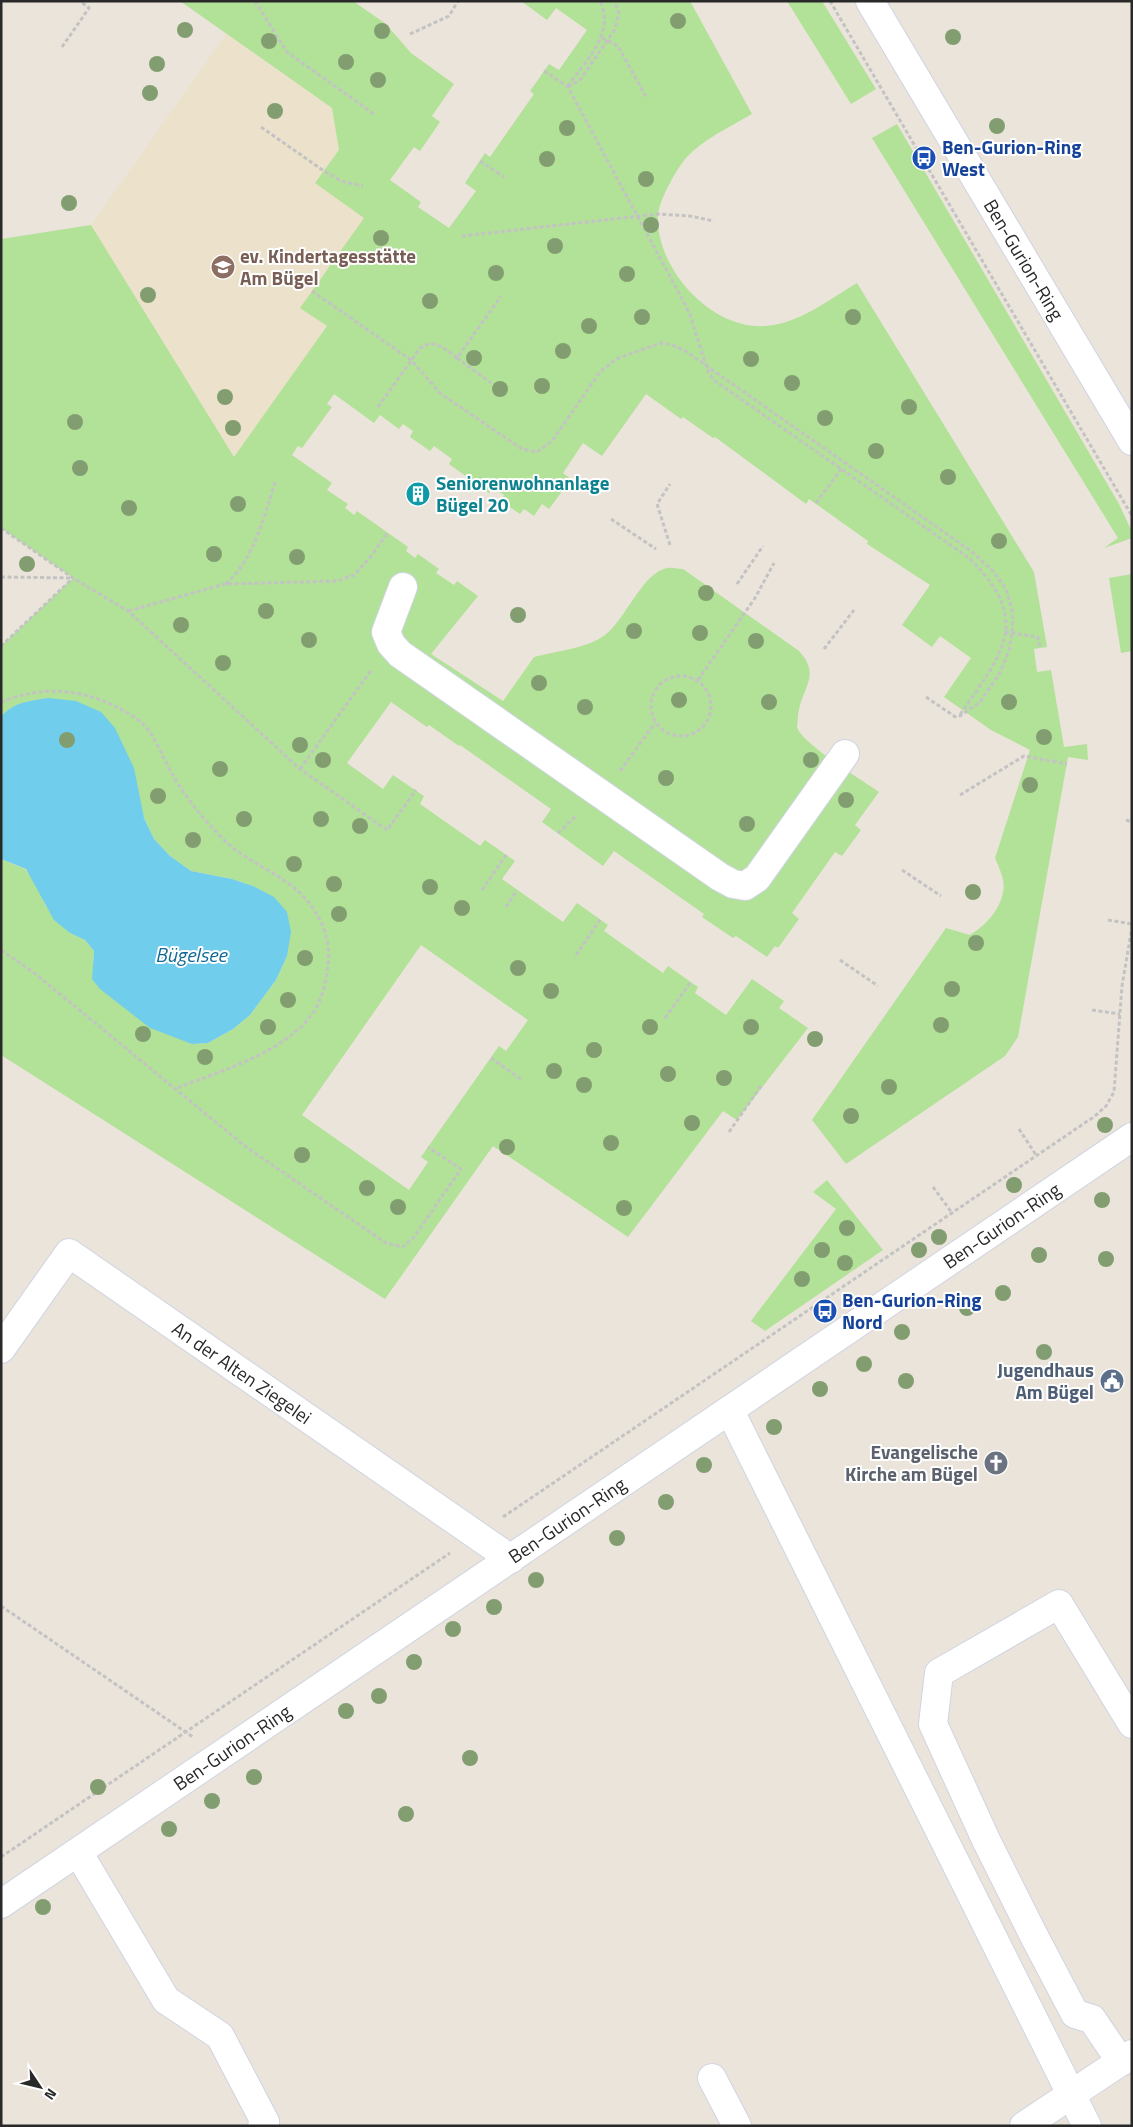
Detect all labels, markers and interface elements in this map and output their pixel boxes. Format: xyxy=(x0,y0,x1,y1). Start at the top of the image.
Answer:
place label: Ben-Gurion-Ring West xyxy=(942,132,1081,183)
bus stop icon: Ben-Gurion-Ring West xyxy=(911,145,937,171)
street label: Ben-Gurion-Ring xyxy=(977,193,1072,326)
place label: ev. Kindertagesstätte Am Bügel xyxy=(240,241,416,292)
school or university icon: ev. Kindertagesstätte Am Bügel xyxy=(210,254,236,280)
place label: Seniorenwohnanlage Bügel 20 xyxy=(436,468,610,519)
building icon: Seniorenwohnanlage Bügel 20 xyxy=(405,481,431,507)
water label: Bügelsee xyxy=(155,939,228,970)
street label: Ben-Gurion-Ring xyxy=(937,1174,1066,1275)
place label: Ben-Gurion-Ring Nord xyxy=(842,1285,981,1336)
bus stop icon: Ben-Gurion-Ring Nord xyxy=(812,1298,838,1324)
street label: An der Alten Ziegelei xyxy=(167,1314,318,1431)
place label: Jugendhaus Am Bügel xyxy=(997,1355,1094,1406)
public building icon: Jugendhaus Am Bügel xyxy=(1099,1368,1125,1394)
place label: Evangelische Kirche am Bügel xyxy=(845,1437,978,1488)
church icon: Evangelische Kirche am Bügel xyxy=(983,1450,1009,1476)
street label: Ben-Gurion-Ring xyxy=(502,1469,632,1570)
street label: Ben-Gurion-Ring xyxy=(167,1696,297,1797)
north arrow xyxy=(15,2062,65,2112)
text: N xyxy=(40,2085,62,2105)

